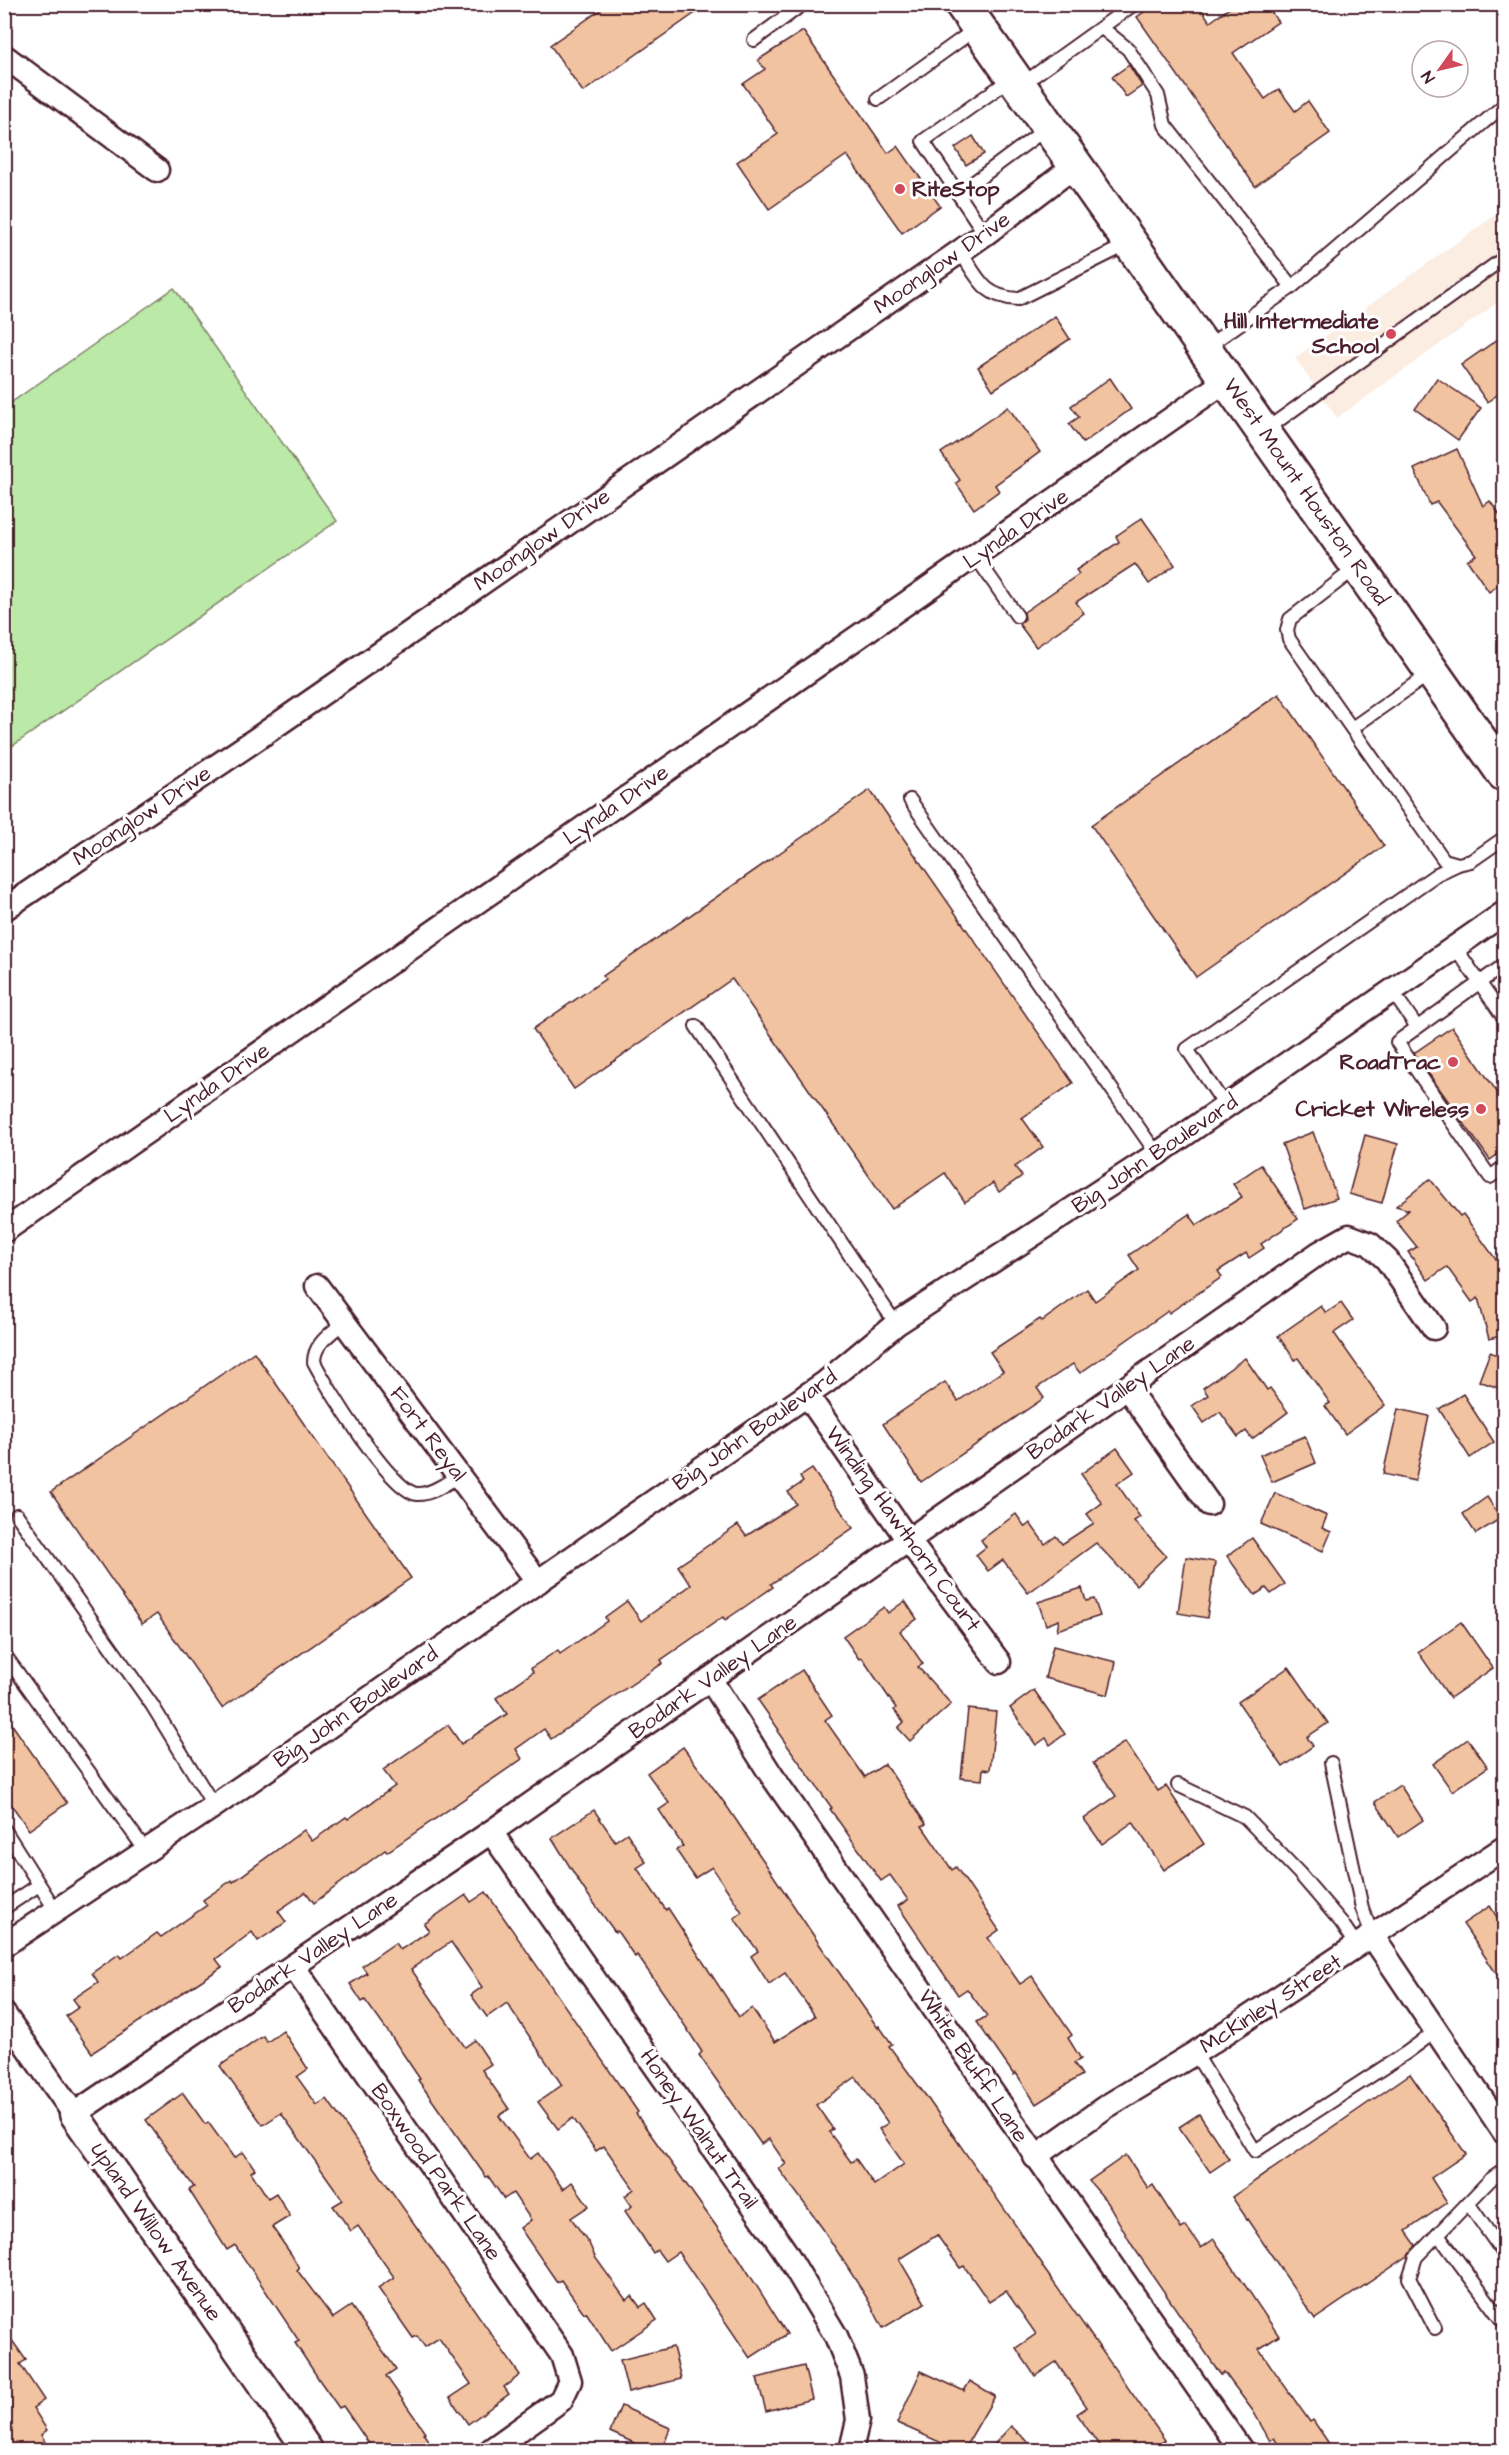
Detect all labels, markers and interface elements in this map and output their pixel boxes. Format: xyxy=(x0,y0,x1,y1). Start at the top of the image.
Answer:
north arrow xyxy=(1410,39,1470,99)
text: N xyxy=(1416,67,1440,87)
place label: RiteStop xyxy=(912,174,1000,205)
marker: RiteStop xyxy=(893,182,907,196)
street label: Moonglow Drive xyxy=(867,204,1017,323)
place label: Hill Intermediate School xyxy=(1224,306,1380,362)
marker: Hill Intermediate School xyxy=(1384,327,1398,341)
street label: West Mount Houston Road xyxy=(1215,372,1397,612)
street label: Moonglow Drive xyxy=(467,481,617,600)
street label: Lynda Drive xyxy=(957,481,1076,578)
street label: Lynda Drive xyxy=(557,757,676,854)
street label: Moonglow Drive xyxy=(67,758,218,875)
street label: Lynda Drive xyxy=(158,1035,277,1132)
place label: RoadTrac xyxy=(1340,1047,1441,1078)
marker: RoadTrac xyxy=(1446,1055,1460,1069)
street label: Big John Boulevard xyxy=(1066,1087,1245,1222)
place label: Cricket Wireless xyxy=(1295,1094,1469,1125)
marker: Cricket Wireless xyxy=(1474,1102,1488,1116)
street label: Bodark Valley Lane xyxy=(1021,1328,1202,1469)
street label: Big John Boulevard xyxy=(666,1362,844,1499)
street label: Fort Reyal xyxy=(381,1380,474,1489)
street label: Winding Hawthorn Court xyxy=(817,1420,988,1639)
street label: Bodark Valley Lane xyxy=(623,1607,804,1748)
street label: Big John Boulevard xyxy=(267,1639,445,1776)
street label: Bodark Valley Lane xyxy=(222,1884,405,2022)
street label: McKinley Street xyxy=(1194,1946,1349,2062)
street label: White Bluff Lane xyxy=(910,1983,1036,2149)
street label: Honey Walnut Trail xyxy=(631,2043,766,2216)
street label: Boxwood Park Lane xyxy=(363,2077,509,2267)
street label: Upland Willow Avenue xyxy=(83,2136,229,2328)

